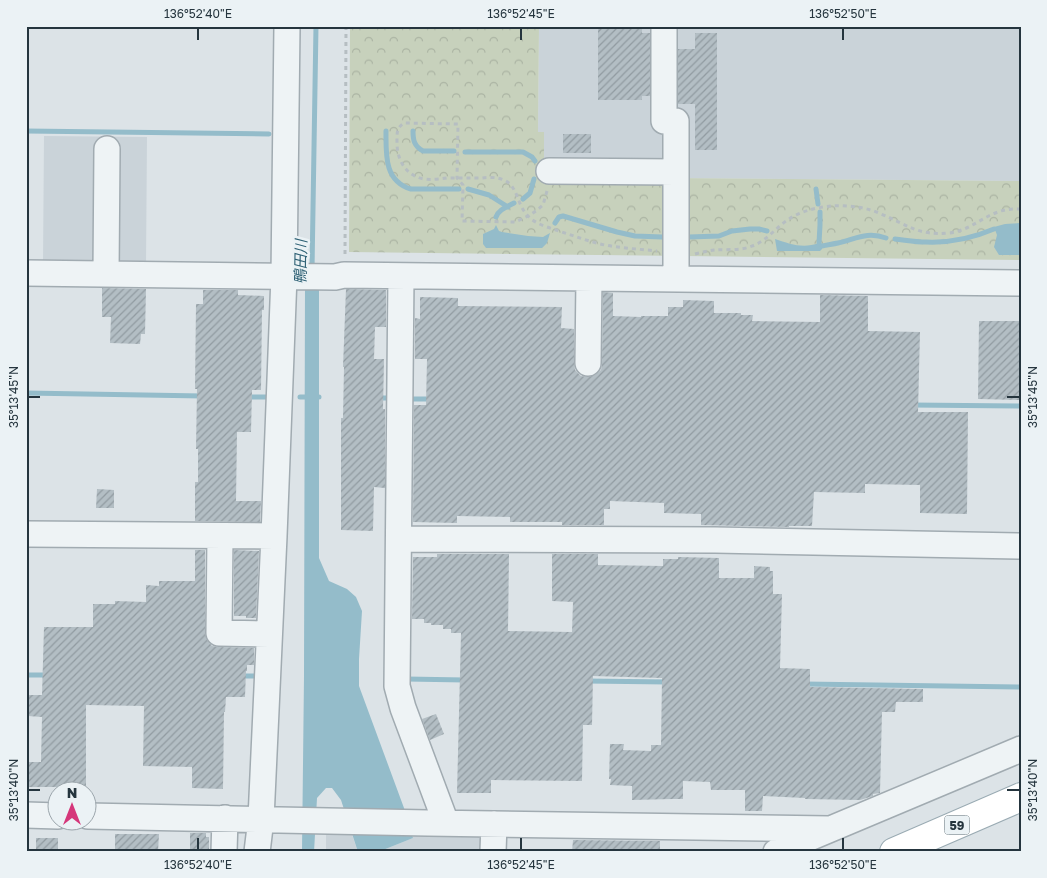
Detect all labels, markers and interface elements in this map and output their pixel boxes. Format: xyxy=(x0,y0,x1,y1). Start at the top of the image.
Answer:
text: 136°52'40"E xyxy=(164,6,232,21)
text: 136°52'45"E xyxy=(487,6,555,21)
text: 136°52'50"E xyxy=(809,6,877,21)
water label: 鴨田川 xyxy=(291,237,309,285)
text: 35°13'45"N xyxy=(6,366,21,428)
text: 35°13'45"N xyxy=(1025,366,1040,428)
text: 35°13'40"N xyxy=(6,759,21,821)
text: 35°13'40"N xyxy=(1025,759,1040,821)
north arrow xyxy=(48,780,98,830)
text: N xyxy=(67,784,77,801)
road number: 59 xyxy=(944,816,970,834)
text: 136°52'40"E xyxy=(164,857,232,872)
text: 136°52'45"E xyxy=(487,857,555,872)
text: 136°52'50"E xyxy=(809,857,877,872)

